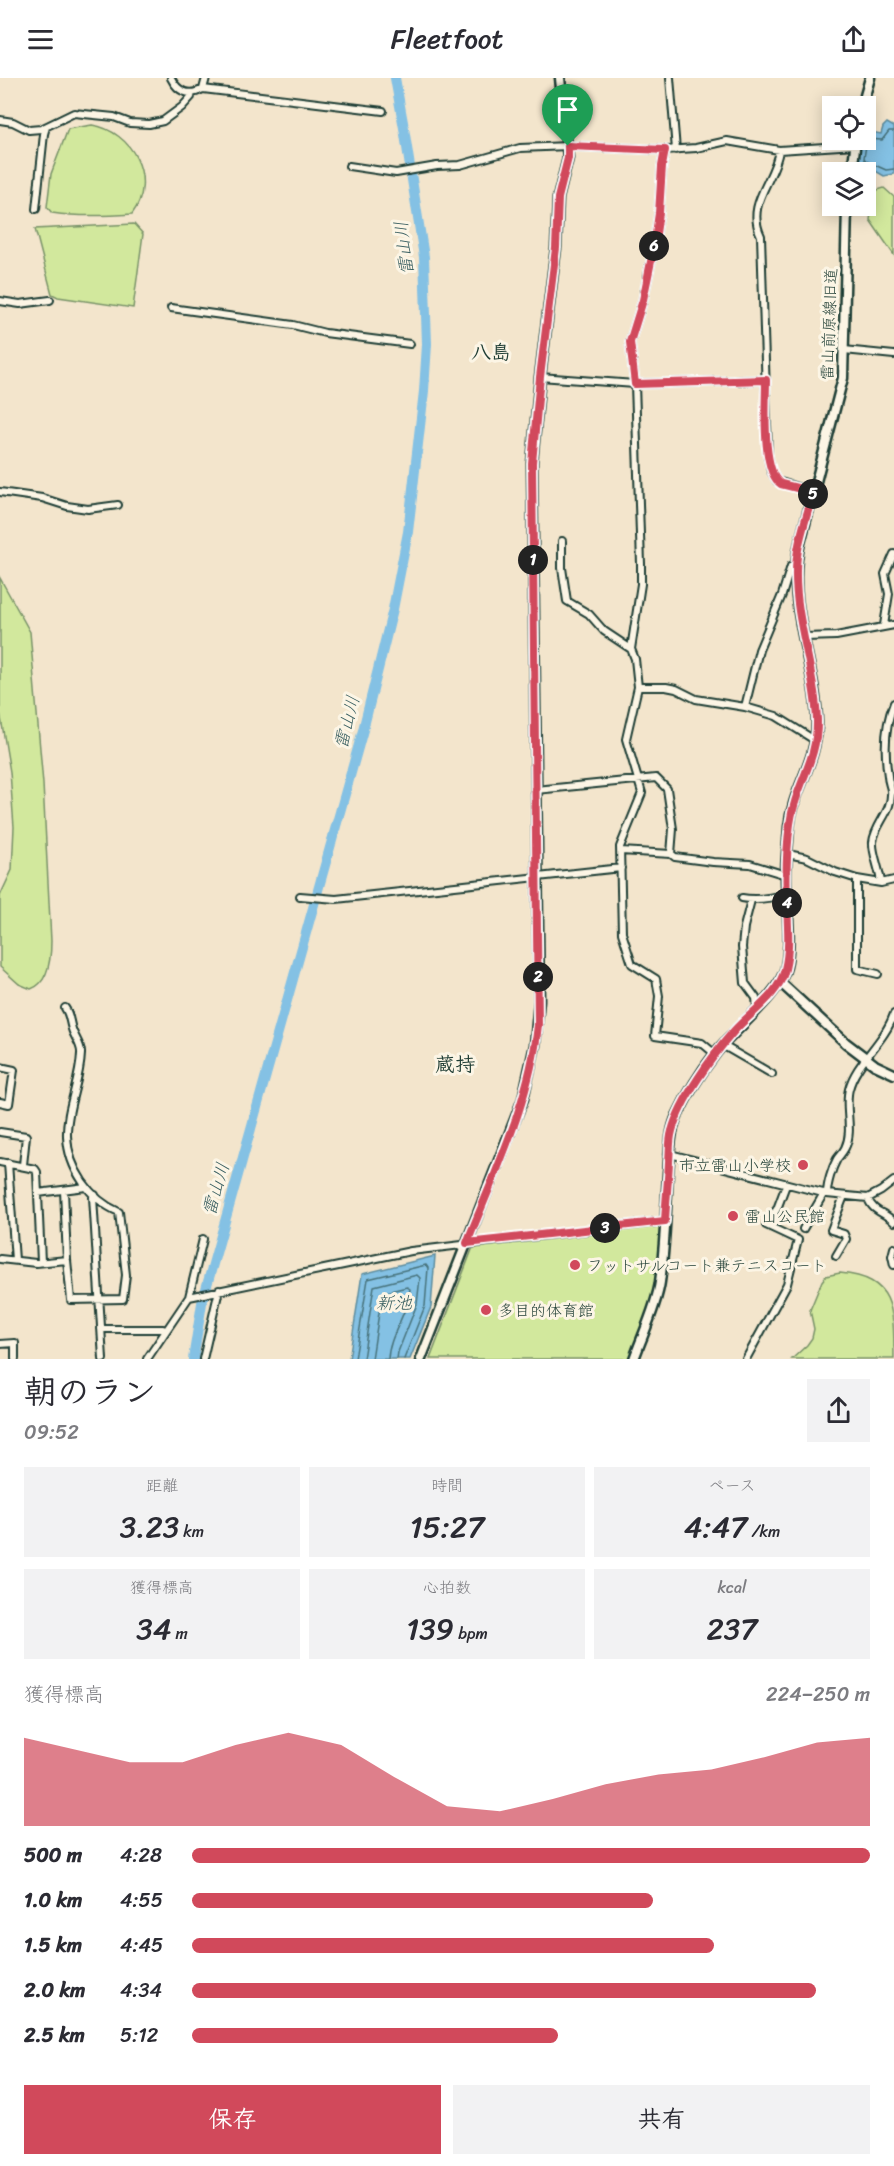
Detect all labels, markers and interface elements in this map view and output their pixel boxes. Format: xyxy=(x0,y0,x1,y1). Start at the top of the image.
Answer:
text: Fleetfoot xyxy=(391,15,503,63)
icon: menu xyxy=(24,23,57,56)
icon: share xyxy=(837,23,870,56)
pin xyxy=(542,84,593,146)
icon: arrive xyxy=(551,93,584,126)
map controls xyxy=(822,96,876,216)
button: locate xyxy=(822,96,876,150)
button: layers xyxy=(822,162,876,216)
water label: 雷山川 xyxy=(385,219,423,277)
pin: 6 xyxy=(639,231,669,261)
text: 6 xyxy=(649,231,659,260)
street label: 雷山前原線旧道 xyxy=(813,268,845,380)
district label: 八島 xyxy=(471,335,511,370)
pin: 5 xyxy=(798,479,828,509)
text: 5 xyxy=(808,479,818,508)
pin: 1 xyxy=(518,545,548,575)
text: 1 xyxy=(530,545,536,574)
water label: 雷山川 xyxy=(325,692,369,752)
pin: 4 xyxy=(772,888,802,918)
text: 4 xyxy=(782,888,792,917)
pin: 2 xyxy=(523,962,553,992)
text: 2 xyxy=(533,962,543,991)
district label: 蔵持 xyxy=(435,1047,475,1082)
place label: 市立雷山小学校 xyxy=(679,1151,791,1180)
marker: 市立雷山小学校 xyxy=(796,1158,810,1172)
water label: 雷山川 xyxy=(193,1159,239,1219)
place label: 雷山公民館 xyxy=(745,1202,825,1231)
marker: 雷山公民館 xyxy=(726,1209,740,1223)
pin: 3 xyxy=(590,1213,620,1243)
text: 3 xyxy=(601,1213,609,1242)
place label: フットサルコート兼テニスコート xyxy=(587,1251,827,1280)
marker: フットサルコート兼テニスコート xyxy=(568,1258,582,1272)
water label: 新池 xyxy=(376,1287,413,1319)
place label: 多目的体育館 xyxy=(498,1296,594,1325)
marker: 多目的体育館 xyxy=(479,1303,493,1317)
text: 朝のラン xyxy=(24,1363,156,1421)
button: share xyxy=(807,1379,870,1442)
text: 09:52 xyxy=(24,1415,79,1450)
text: 距離 xyxy=(146,1471,178,1500)
text: 時間 xyxy=(431,1471,463,1500)
text: ペース xyxy=(708,1471,756,1500)
text: 3.23 xyxy=(120,1500,179,1554)
text: 15:27 xyxy=(410,1500,484,1554)
text: 4:47 xyxy=(684,1500,747,1554)
text: km xyxy=(179,1517,204,1546)
text: /km xyxy=(747,1517,780,1546)
text: 獲得標高 xyxy=(130,1573,194,1602)
text: 心拍数 xyxy=(423,1573,471,1602)
text: kcal xyxy=(717,1573,747,1602)
text: 34 xyxy=(136,1602,171,1656)
text: 139 xyxy=(406,1602,454,1656)
text: 237 xyxy=(707,1602,757,1656)
text: m xyxy=(171,1619,188,1648)
text: bpm xyxy=(454,1619,488,1648)
text: 獲得標高 xyxy=(24,1677,104,1712)
text: 224–250 m xyxy=(766,1677,870,1712)
text: 500 m xyxy=(24,1838,82,1873)
text: 4:28 xyxy=(120,1838,162,1873)
text: 1.0 km xyxy=(24,1883,82,1918)
text: 4:55 xyxy=(120,1883,163,1918)
text: 1.5 km xyxy=(24,1928,82,1963)
text: 4:45 xyxy=(120,1928,163,1963)
text: 2.0 km xyxy=(24,1973,85,2008)
text: 4:34 xyxy=(120,1973,162,2008)
text: 2.5 km xyxy=(24,2018,85,2053)
text: 5:12 xyxy=(120,2018,158,2053)
button: 保存 xyxy=(24,2085,441,2154)
button: 共有 xyxy=(453,2085,870,2154)

